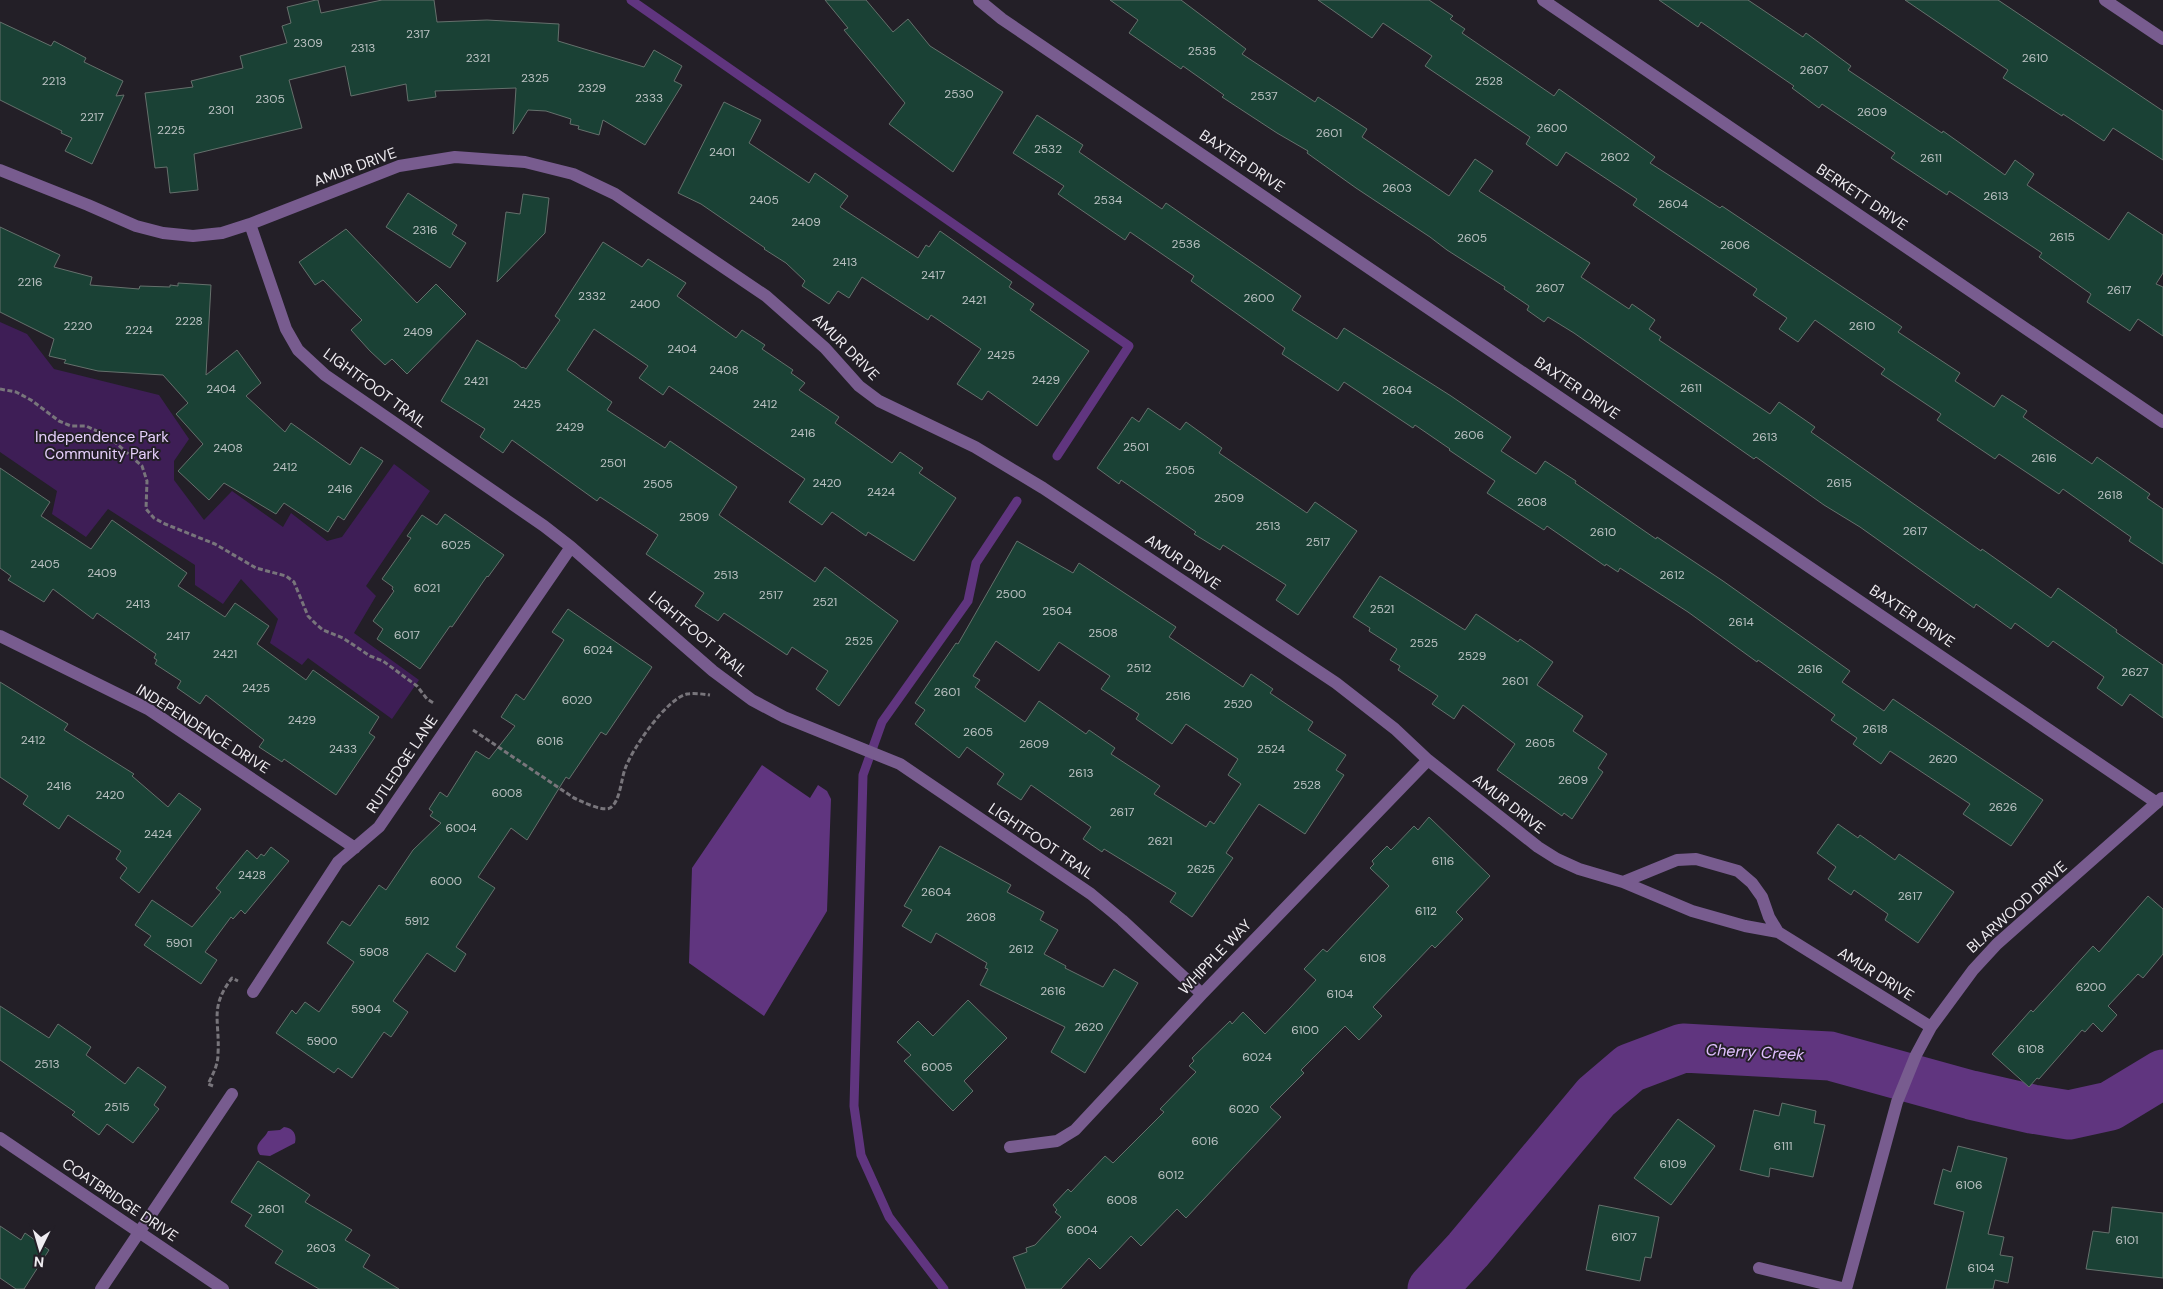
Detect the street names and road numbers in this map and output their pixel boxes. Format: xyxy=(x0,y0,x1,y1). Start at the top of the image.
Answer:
street label: BAXTER DRIVE xyxy=(1195,125,1289,197)
street label: AMUR DRIVE xyxy=(311,143,399,191)
street label: BERKETT DRIVE xyxy=(1813,159,1911,235)
street label: AMUR DRIVE xyxy=(808,309,884,385)
street label: LIGHTFOOT TRAIL xyxy=(319,344,431,432)
street label: BAXTER DRIVE xyxy=(1530,352,1624,424)
street label: AMUR DRIVE xyxy=(1142,530,1224,594)
street label: BAXTER DRIVE xyxy=(1865,580,1959,652)
street label: LIGHTFOOT TRAIL xyxy=(644,587,752,681)
street label: INDEPENDENCE DRIVE xyxy=(132,680,274,778)
street label: RUTLEDGE LANE xyxy=(362,711,442,817)
street label: AMUR DRIVE xyxy=(1469,769,1549,839)
street label: LIGHTFOOT TRAIL xyxy=(984,798,1098,884)
street label: BLARWOOD DRIVE xyxy=(1963,857,2071,957)
street label: WHIPPLE WAY xyxy=(1174,915,1256,999)
street label: AMUR DRIVE xyxy=(1834,943,1918,1005)
street label: COATBRIDGE DRIVE xyxy=(58,1154,182,1246)

